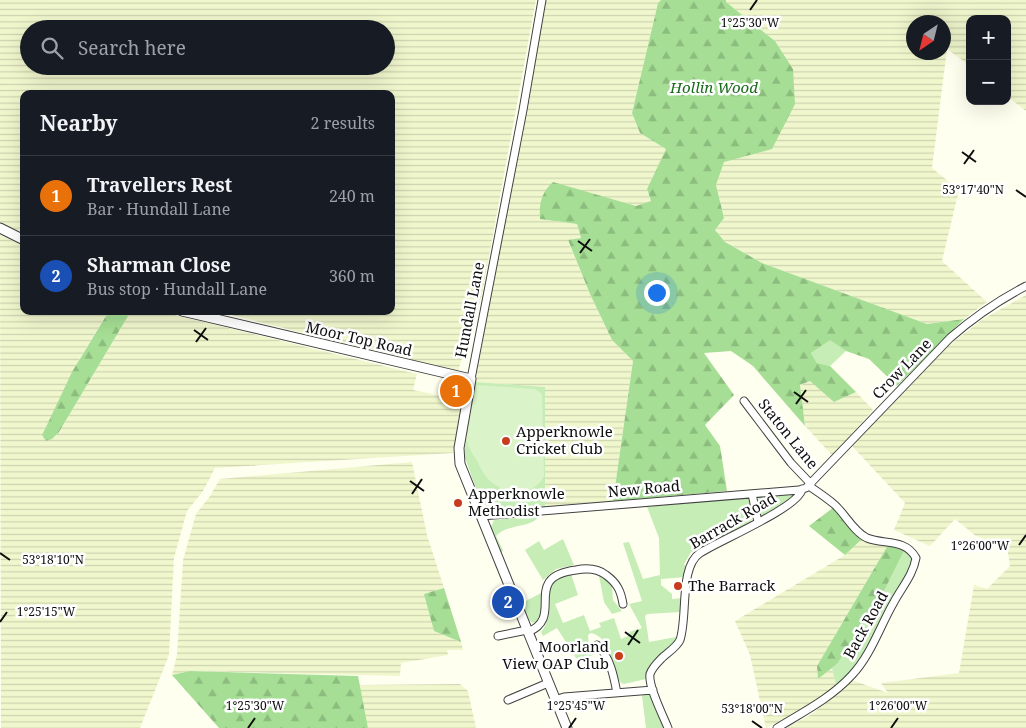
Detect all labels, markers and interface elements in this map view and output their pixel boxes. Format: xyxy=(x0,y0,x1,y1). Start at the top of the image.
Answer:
text: 1°25'30"W xyxy=(721,14,780,31)
north arrow xyxy=(906,15,951,60)
map controls xyxy=(966,15,1011,105)
button: + xyxy=(966,15,1011,60)
search box xyxy=(20,20,395,75)
icon: search xyxy=(38,34,66,62)
text: Search here xyxy=(78,35,186,61)
button: − xyxy=(966,60,1011,105)
park label: Hollin Wood xyxy=(669,77,758,97)
text: Nearby xyxy=(40,109,118,137)
text: 2 results xyxy=(311,112,375,134)
text: Travellers Rest xyxy=(87,172,232,198)
text: 53°17'40"N xyxy=(942,181,1004,198)
text: 1 xyxy=(51,185,61,207)
text: 240 m xyxy=(329,185,375,207)
text: Bar · Hundall Lane xyxy=(87,198,230,220)
text: Sharman Close xyxy=(87,252,231,278)
street label: Hundall Lane xyxy=(450,260,488,360)
text: 2 xyxy=(51,265,61,287)
text: 360 m xyxy=(329,265,375,287)
text: Bus stop · Hundall Lane xyxy=(87,278,267,300)
your location xyxy=(644,280,670,306)
street label: Moor Top Road xyxy=(304,316,414,360)
street label: Crow Lane xyxy=(867,334,935,403)
pin: 1 xyxy=(440,372,472,410)
street label: Staton Lane xyxy=(754,394,823,473)
place label: Apperknowle Cricket Club xyxy=(516,421,613,458)
marker: Apperknowle Cricket Club xyxy=(500,435,512,447)
street label: New Road xyxy=(607,475,681,501)
place label: Apperknowle Methodist xyxy=(468,483,565,520)
street label: Barrack Road xyxy=(686,487,779,553)
marker: Apperknowle Methodist xyxy=(452,497,464,509)
text: 1°26'00"W xyxy=(951,537,1010,554)
text: 53°18'10"N xyxy=(22,551,84,568)
place label: The Barrack xyxy=(688,575,776,595)
marker: The Barrack xyxy=(672,580,684,592)
pin: 2 xyxy=(492,583,524,621)
street label: Back Road xyxy=(838,587,892,662)
text: 1°25'15"W xyxy=(17,603,76,620)
place label: Moorland View OAP Club xyxy=(502,636,609,673)
marker: Moorland View OAP Club xyxy=(613,650,625,662)
text: 1°25'30"W xyxy=(226,697,285,714)
text: 1°25'45"W xyxy=(547,697,606,714)
text: 1°26'00"W xyxy=(869,697,928,714)
text: 53°18'00"N xyxy=(721,700,783,717)

